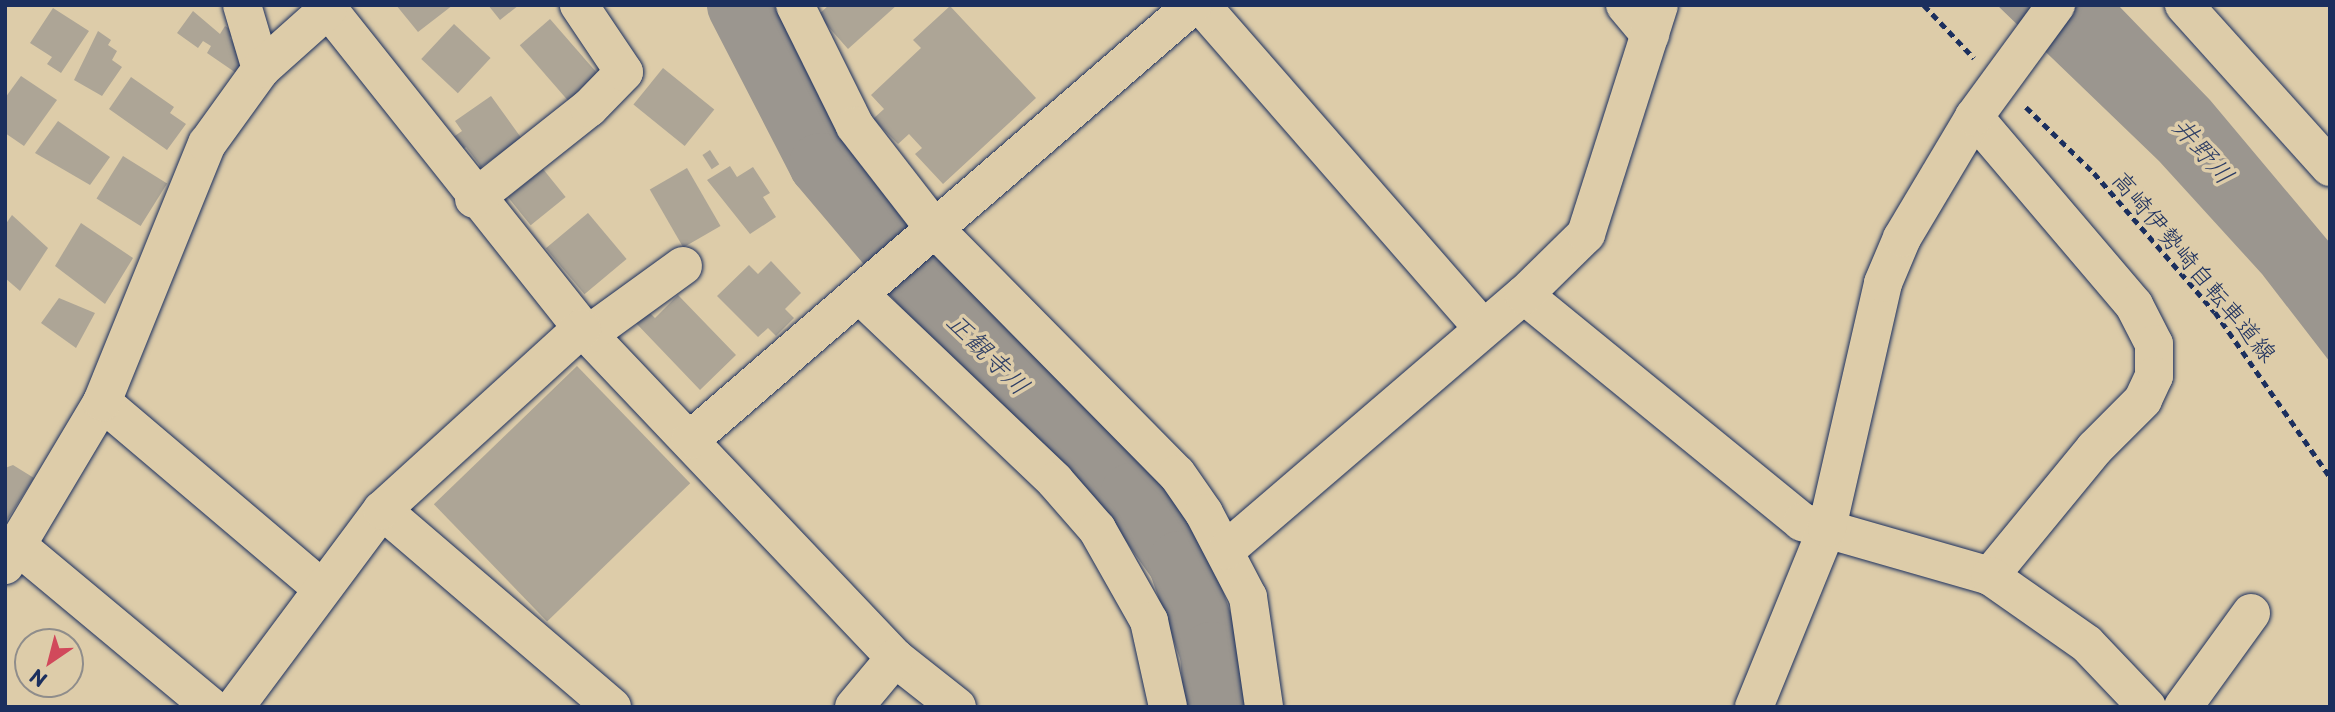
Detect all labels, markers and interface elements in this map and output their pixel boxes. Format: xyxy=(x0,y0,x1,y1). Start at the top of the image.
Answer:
water label: 井野川 xyxy=(2167,110,2241,190)
street label: 高崎伊勢崎自転車道線 xyxy=(2107,165,2283,367)
water label: 正観寺川 xyxy=(941,305,1037,401)
north arrow xyxy=(14,628,84,698)
text: N xyxy=(24,663,52,694)

